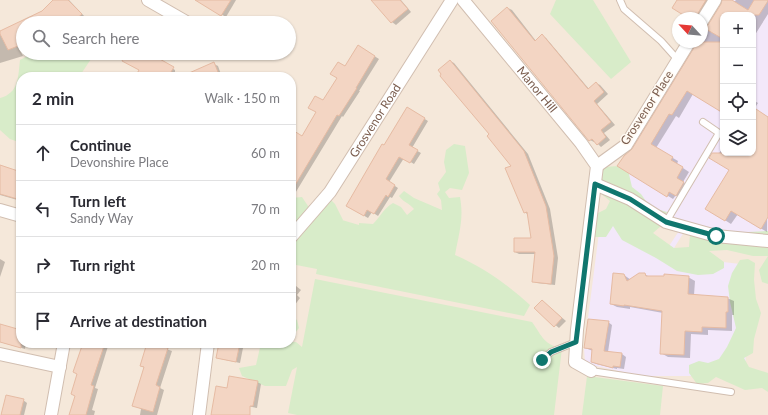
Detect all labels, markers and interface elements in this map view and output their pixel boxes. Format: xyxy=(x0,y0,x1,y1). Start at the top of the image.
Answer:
north arrow xyxy=(672,12,708,48)
map controls xyxy=(720,12,756,156)
button: + xyxy=(720,12,756,48)
search box xyxy=(16,16,296,60)
icon: search xyxy=(30,27,52,49)
text: Search here xyxy=(62,29,139,47)
button: − xyxy=(720,48,756,84)
street label: Manor Hill xyxy=(514,63,561,115)
street label: Grosvenor Place xyxy=(617,68,676,148)
street label: Grosvenor Road xyxy=(346,81,404,160)
button: locate xyxy=(720,84,756,120)
text: 2 min xyxy=(32,88,74,109)
text: Walk · 150 m xyxy=(204,90,280,106)
button: layers xyxy=(720,120,756,156)
text: Continue xyxy=(70,136,131,154)
icon: ahead xyxy=(32,142,54,164)
text: 60 m xyxy=(251,145,280,161)
text: Devonshire Place xyxy=(70,154,169,170)
text: Turn left xyxy=(70,192,126,210)
icon: left xyxy=(32,198,54,220)
text: 70 m xyxy=(251,201,280,217)
text: Sandy Way xyxy=(70,210,133,226)
route start xyxy=(707,227,725,245)
icon: right xyxy=(32,254,54,276)
text: Turn right xyxy=(70,256,135,274)
text: 20 m xyxy=(251,257,280,273)
icon: arrive xyxy=(32,310,54,332)
text: Arrive at destination xyxy=(70,312,207,330)
route end xyxy=(533,351,551,369)

